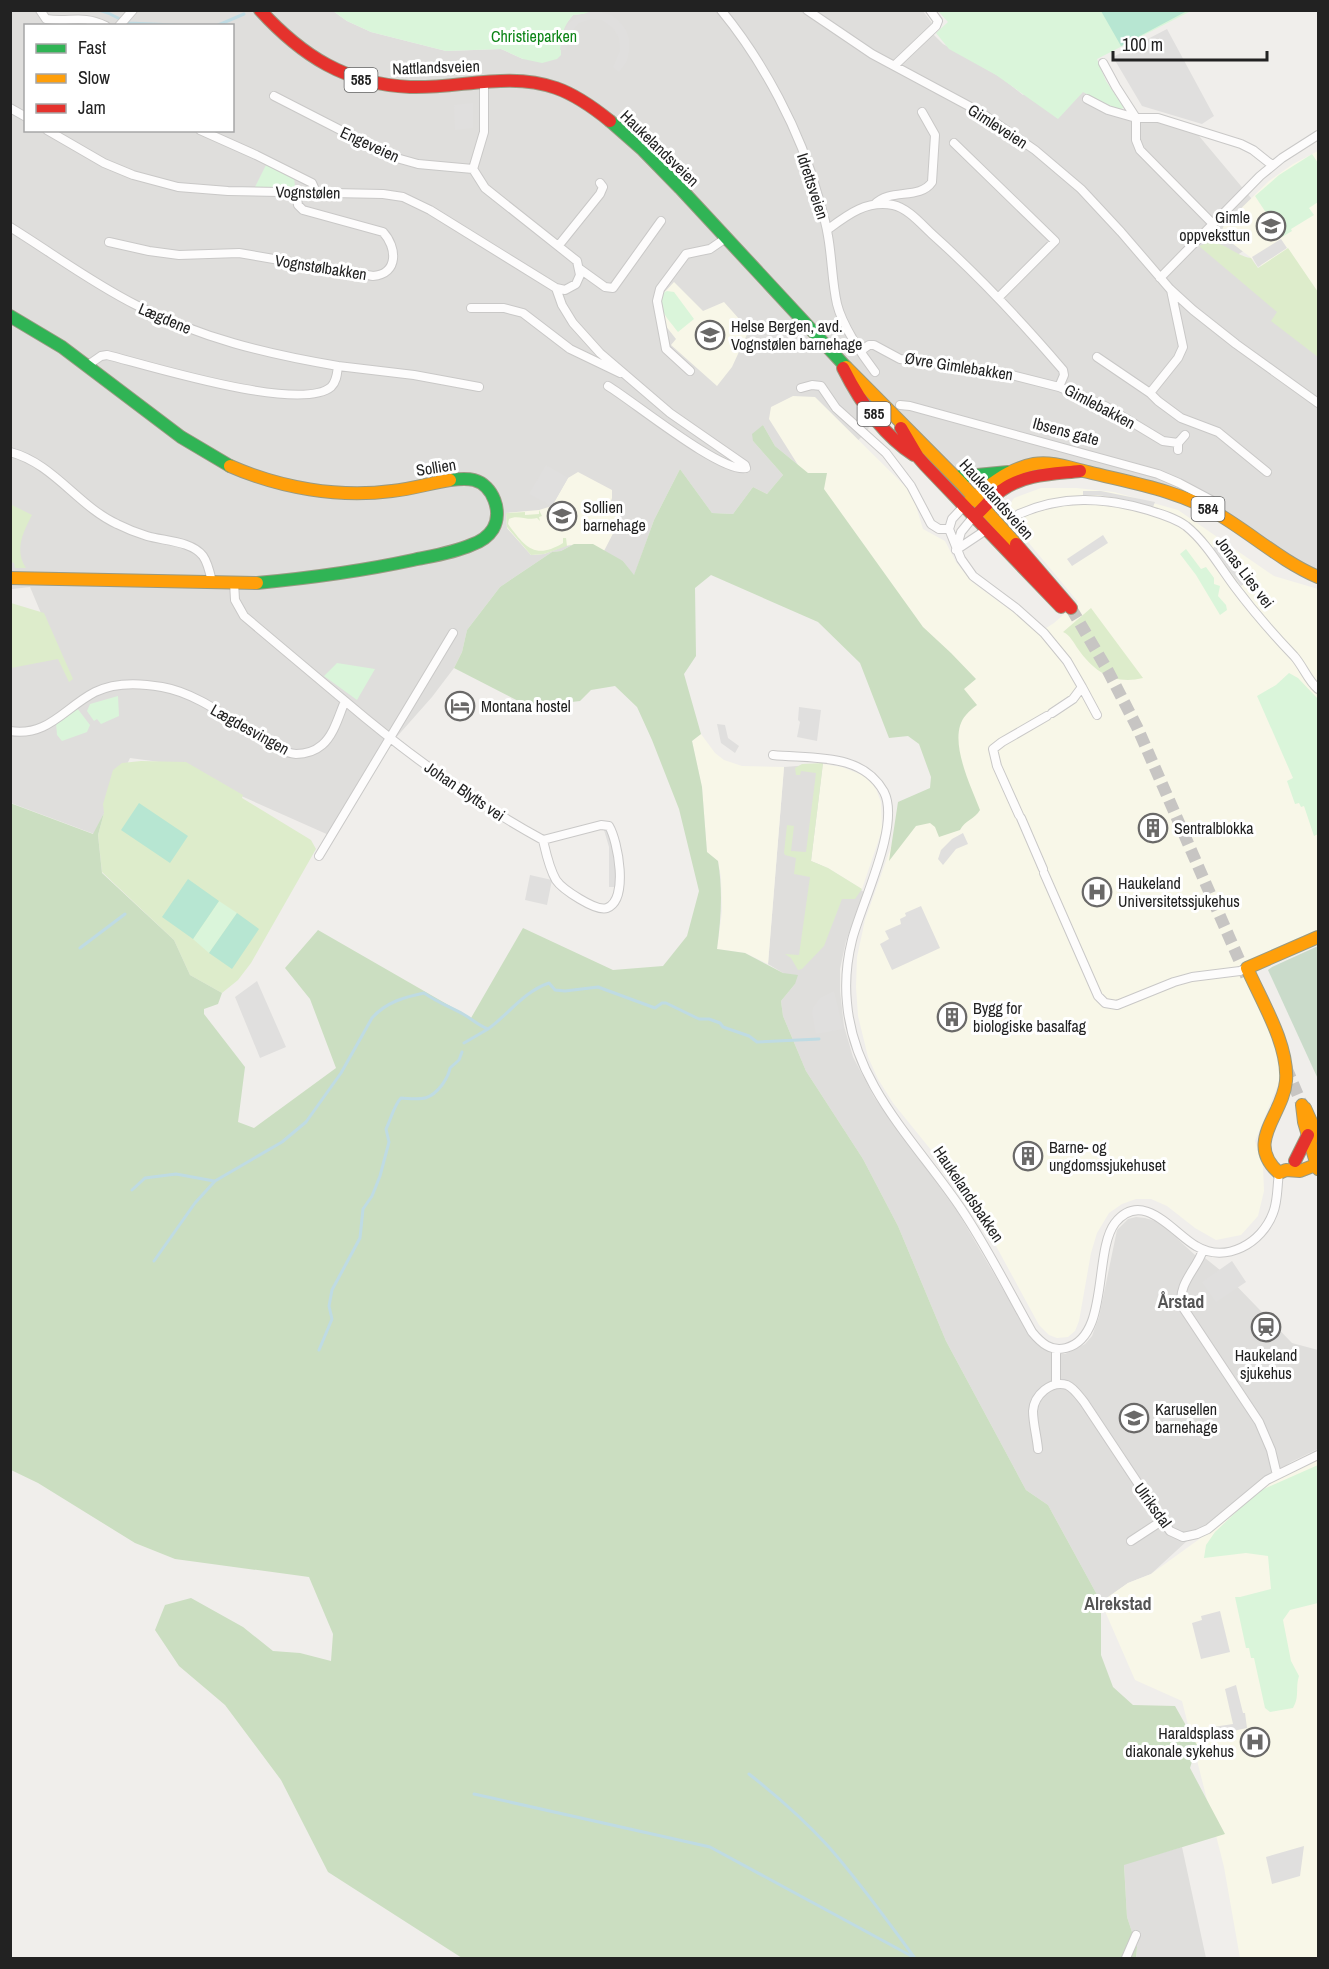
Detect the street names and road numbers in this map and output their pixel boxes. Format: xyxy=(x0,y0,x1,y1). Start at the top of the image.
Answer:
street label: Nattlandsveien xyxy=(392,54,480,80)
road number: 585 xyxy=(344,68,378,92)
street label: Gimleveien xyxy=(964,99,1032,153)
street label: Haukelandsveien xyxy=(616,105,704,191)
street label: Engeveien xyxy=(337,121,403,167)
street label: Idrettsveien xyxy=(792,150,834,222)
street label: Vognstølen xyxy=(275,180,341,204)
street label: Vognstølbakken xyxy=(274,249,368,285)
street label: Lægdene xyxy=(135,297,195,339)
street label: Øvre Gimlebakken xyxy=(903,347,1015,385)
street label: Gimlebakken xyxy=(1061,378,1139,434)
road number: 585 xyxy=(858,402,890,426)
street label: Ibsens gate xyxy=(1030,412,1102,450)
street label: Sollien xyxy=(414,453,458,481)
street label: Haukelandsveien xyxy=(955,454,1039,544)
road number: 584 xyxy=(1192,497,1224,521)
street label: Jonas Lies vei xyxy=(1211,532,1279,612)
street label: Lægdesvingen xyxy=(207,698,293,760)
street label: Johan Blytts vei xyxy=(420,756,510,826)
street label: Haukelandsbakken xyxy=(929,1142,1009,1246)
street label: Ulriksdal xyxy=(1129,1478,1177,1532)

